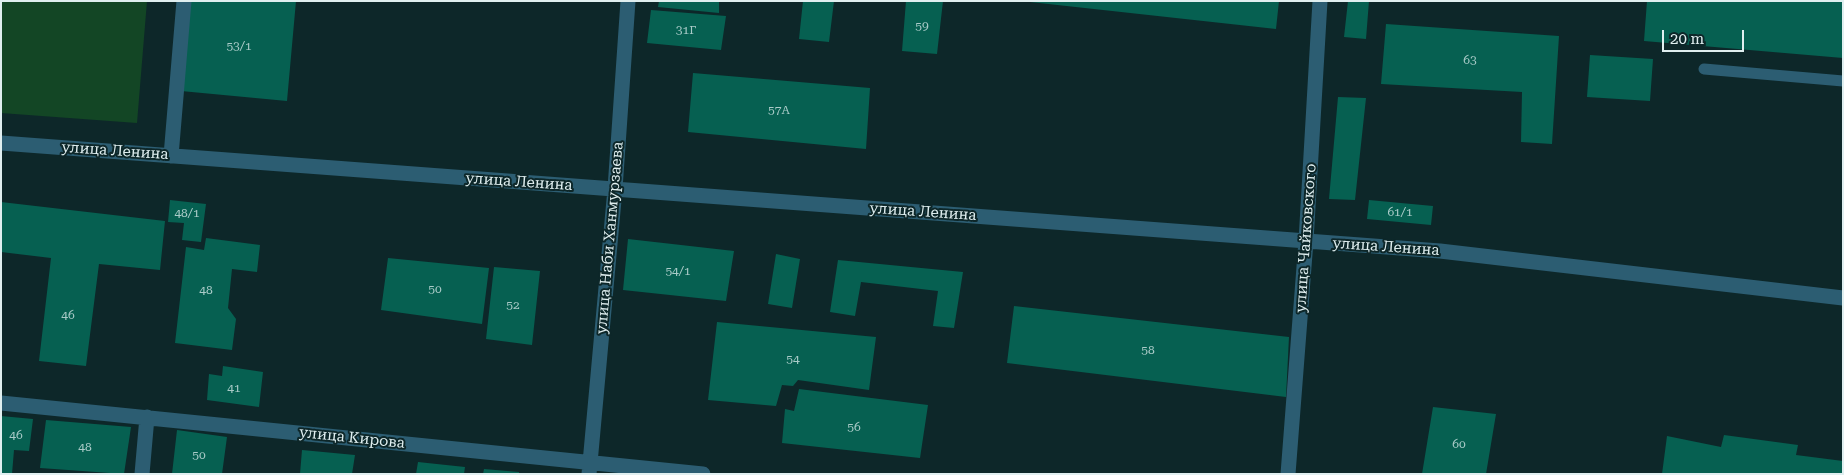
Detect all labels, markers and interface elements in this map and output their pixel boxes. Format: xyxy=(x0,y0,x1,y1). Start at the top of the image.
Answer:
house number: 59 xyxy=(915,19,929,33)
scale bar xyxy=(1664,20,1746,52)
house number: 31Г xyxy=(676,23,696,37)
text: 20 m xyxy=(1670,30,1704,48)
house number: 53/1 xyxy=(226,39,252,53)
house number: 63 xyxy=(1463,53,1477,67)
house number: 57А xyxy=(768,103,790,117)
street label: улица Ленина xyxy=(61,138,169,164)
street label: улица Наби Ханмурзаева xyxy=(593,141,627,335)
street label: улица Чайковского xyxy=(1292,163,1320,313)
street label: улица Ленина xyxy=(465,169,573,195)
street label: улица Ленина xyxy=(869,199,977,225)
house number: 61/1 xyxy=(1387,205,1413,219)
house number: 48/1 xyxy=(174,206,200,220)
street label: улица Ленина xyxy=(1332,234,1440,260)
house number: 54/1 xyxy=(665,264,691,278)
house number: 50 xyxy=(428,282,442,296)
house number: 48 xyxy=(199,283,213,297)
house number: 52 xyxy=(506,298,520,312)
house number: 46 xyxy=(61,308,75,322)
house number: 58 xyxy=(1141,343,1155,357)
house number: 54 xyxy=(786,352,800,366)
house number: 41 xyxy=(227,381,241,395)
house number: 56 xyxy=(847,420,861,434)
street label: улица Кирова xyxy=(298,424,406,452)
house number: 46 xyxy=(9,428,23,442)
house number: 60 xyxy=(1452,437,1466,451)
house number: 48 xyxy=(78,440,92,454)
house number: 50 xyxy=(192,448,206,462)

